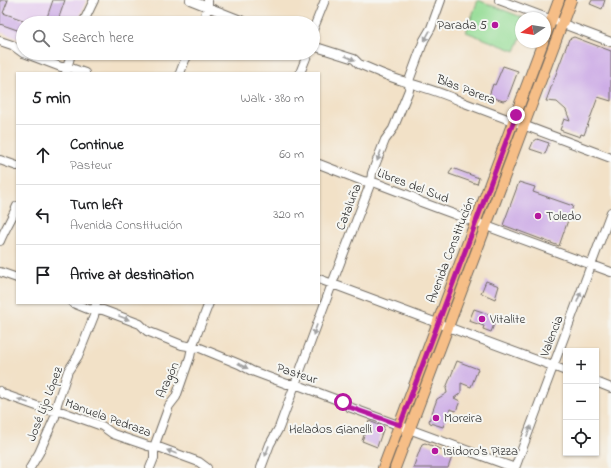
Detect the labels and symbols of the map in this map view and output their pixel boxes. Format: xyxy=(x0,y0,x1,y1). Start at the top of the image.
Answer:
north arrow xyxy=(515,12,551,48)
place label: Parada 5 xyxy=(437,16,488,35)
marker: Parada 5 xyxy=(490,20,500,30)
one-way arrow xyxy=(424,30,430,42)
one-way arrow xyxy=(344,55,356,61)
street label: Blas Parera xyxy=(433,70,498,110)
route end xyxy=(507,106,525,124)
one-way arrow xyxy=(376,150,382,162)
street label: Libres del Sud xyxy=(374,164,452,209)
street label: Cataluña xyxy=(331,181,367,233)
street label: Avenida Constitución xyxy=(422,194,480,306)
place label: Toledo xyxy=(546,207,582,226)
marker: Toledo xyxy=(533,211,543,221)
one-way arrow xyxy=(577,290,583,302)
place label: Vitalite xyxy=(489,310,525,329)
street label: Valencia xyxy=(535,313,569,360)
marker: Vitalite xyxy=(477,314,487,324)
one-way arrow xyxy=(118,316,130,322)
one-way arrow xyxy=(311,325,317,337)
street label: Pasteur xyxy=(274,358,321,390)
street label: Aragón xyxy=(152,359,185,402)
street label: José Lijo López xyxy=(22,363,68,444)
one-way arrow xyxy=(237,363,249,369)
route start xyxy=(334,393,352,411)
street label: Manuela Pedraza xyxy=(62,394,154,442)
one-way arrow xyxy=(17,398,29,404)
place label: Moreira xyxy=(444,409,482,428)
marker: Moreira xyxy=(431,413,441,423)
place label: Helados Gianelli xyxy=(289,420,372,439)
marker: Helados Gianelli xyxy=(375,424,385,434)
one-way arrow xyxy=(526,425,532,437)
place label: Isidoro's Pizza xyxy=(443,442,518,461)
one-way arrow xyxy=(264,445,270,457)
marker: Isidoro's Pizza xyxy=(430,446,440,456)
one-way arrow xyxy=(165,449,177,455)

